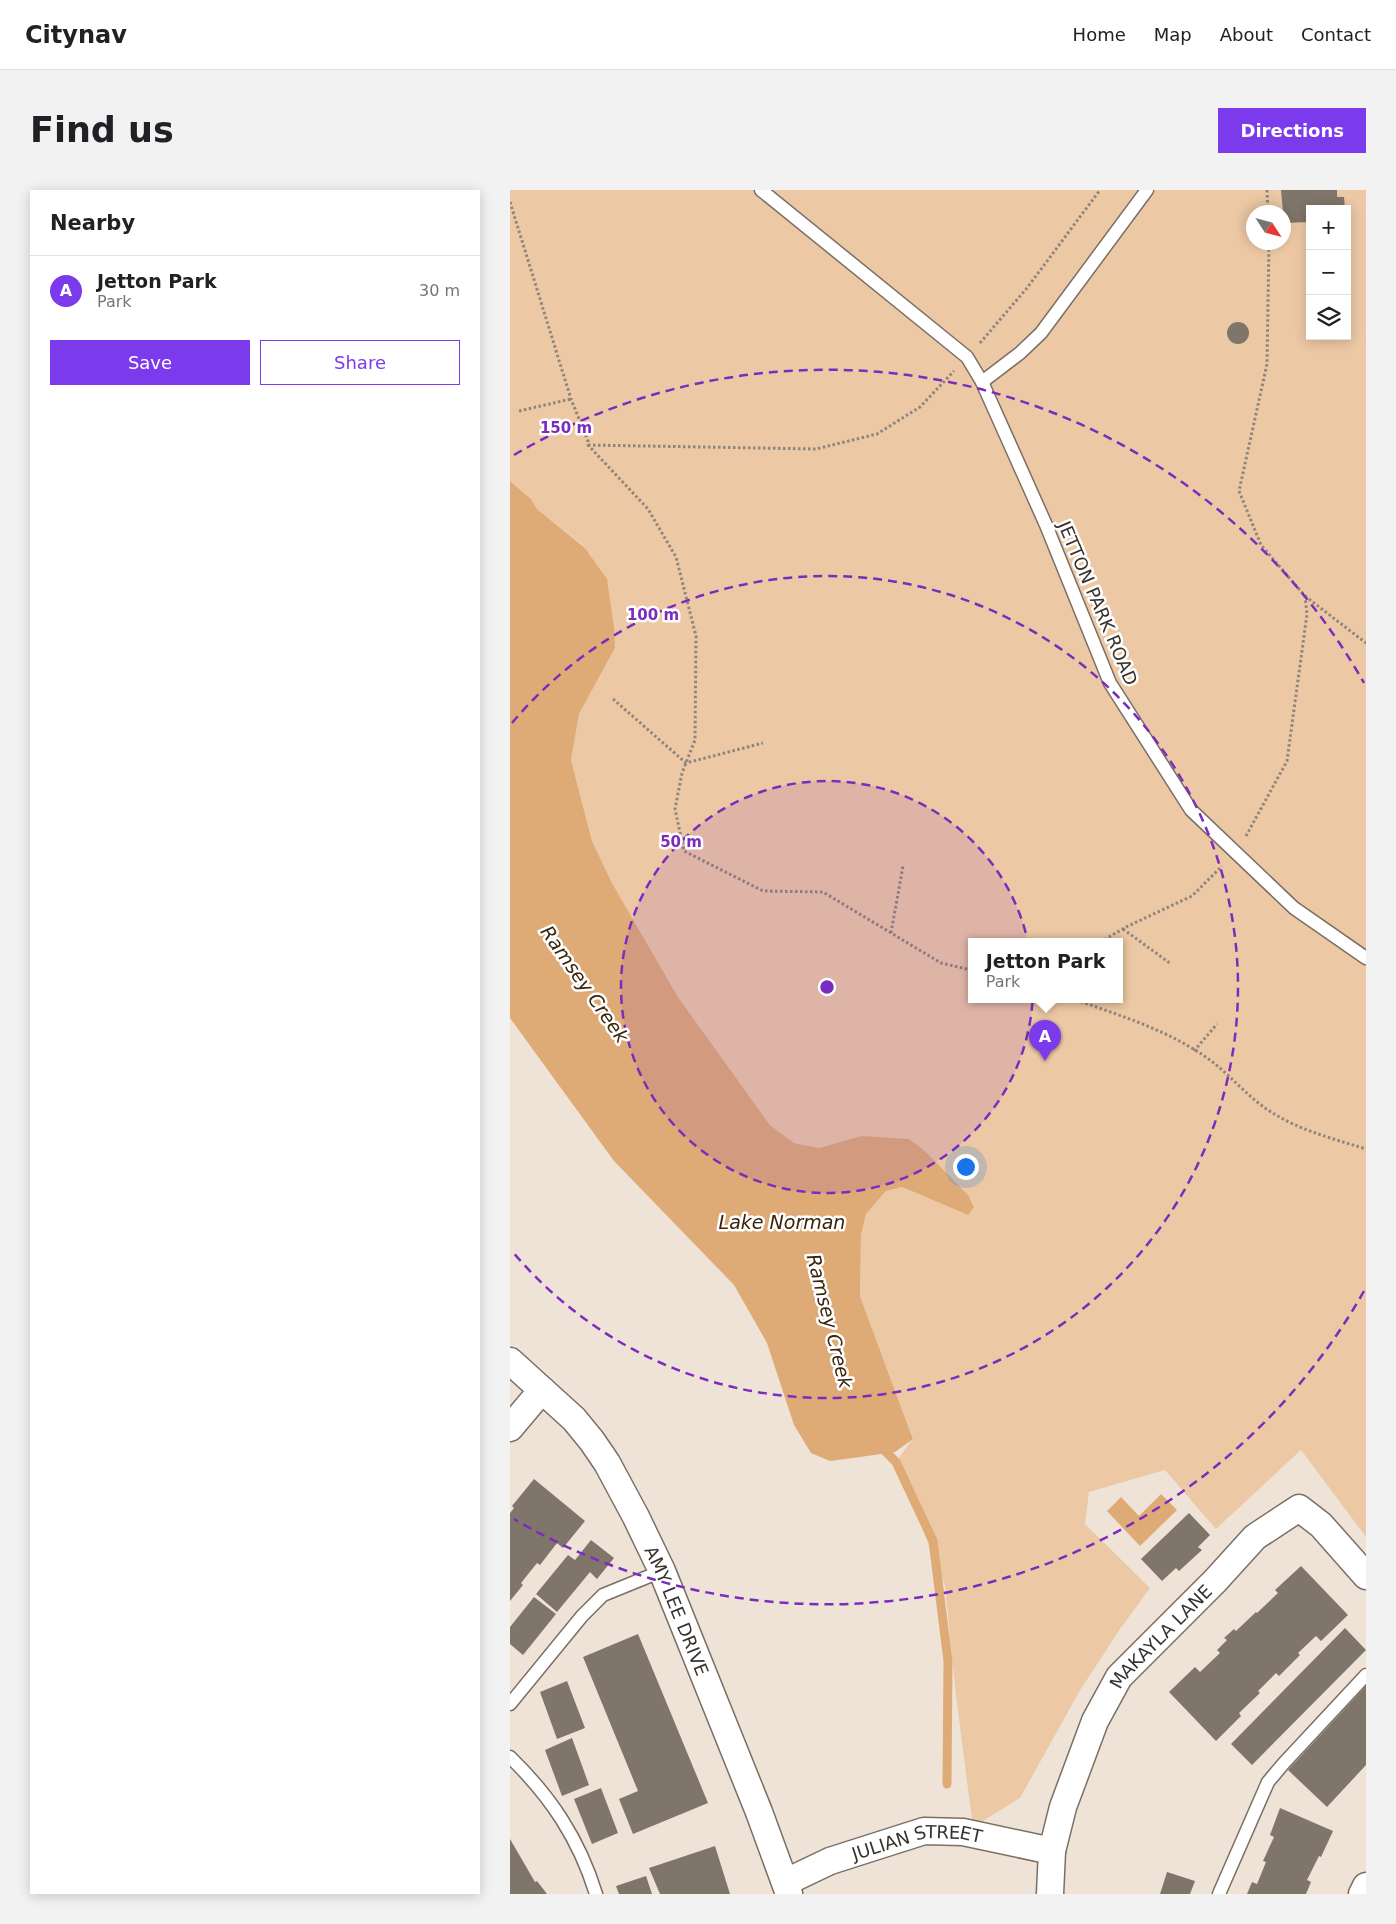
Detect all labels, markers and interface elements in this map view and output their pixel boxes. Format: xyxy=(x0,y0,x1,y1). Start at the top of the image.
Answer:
text: Citynav xyxy=(25,21,127,49)
text: Home xyxy=(1073,24,1126,45)
text: Map xyxy=(1154,24,1192,45)
text: About xyxy=(1220,24,1273,45)
text: Contact xyxy=(1301,24,1371,45)
button: Directions xyxy=(1218,108,1366,153)
text: Find us xyxy=(30,110,174,150)
north arrow xyxy=(1246,205,1291,250)
map controls xyxy=(1306,205,1351,340)
button: + xyxy=(1306,205,1351,250)
text: Nearby xyxy=(50,211,135,235)
button: − xyxy=(1306,250,1351,295)
text: Jetton Park xyxy=(97,270,217,292)
text: A xyxy=(60,281,72,300)
text: 30 m xyxy=(419,281,460,300)
text: Park xyxy=(97,292,132,311)
button: layers xyxy=(1306,295,1351,340)
button: Save xyxy=(50,340,250,385)
button: Share xyxy=(260,340,460,385)
text: 150 m xyxy=(540,419,592,437)
street label: JETTON PARK ROAD xyxy=(1054,517,1142,688)
text: 100 m xyxy=(627,606,679,624)
text: 50 m xyxy=(660,833,702,851)
water label: Ramsey Creek xyxy=(537,921,634,1048)
popup xyxy=(968,938,1123,1003)
text: Jetton Park xyxy=(986,950,1105,972)
text: Park xyxy=(986,972,1020,991)
centre of rings xyxy=(818,978,836,996)
pin: A xyxy=(1029,1020,1061,1061)
your location xyxy=(953,1154,979,1180)
water label: Lake Norman xyxy=(719,1211,845,1233)
water label: Ramsey Creek xyxy=(803,1252,858,1391)
street label: AMY LEE DRIVE xyxy=(641,1542,713,1678)
street label: MAKAYLA LANE xyxy=(1105,1580,1216,1692)
street label: JULIAN STREET xyxy=(848,1821,985,1864)

